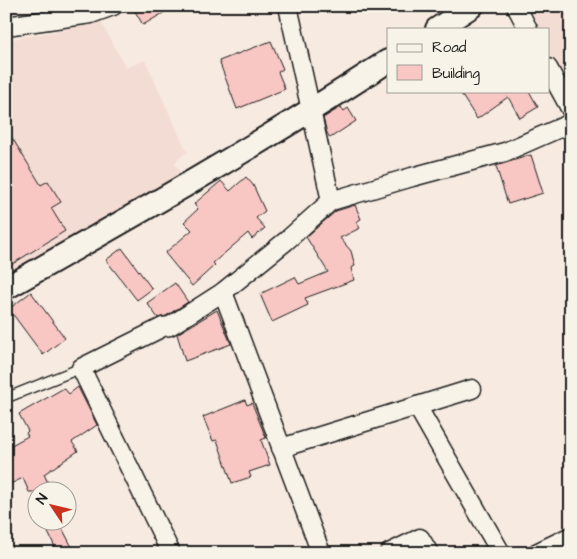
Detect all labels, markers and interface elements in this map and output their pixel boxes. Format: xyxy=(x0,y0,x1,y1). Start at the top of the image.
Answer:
legend xyxy=(387,28,550,92)
text: Road xyxy=(432,37,467,58)
text: Building xyxy=(432,63,480,85)
north arrow xyxy=(28,482,78,532)
text: N xyxy=(31,490,53,508)

